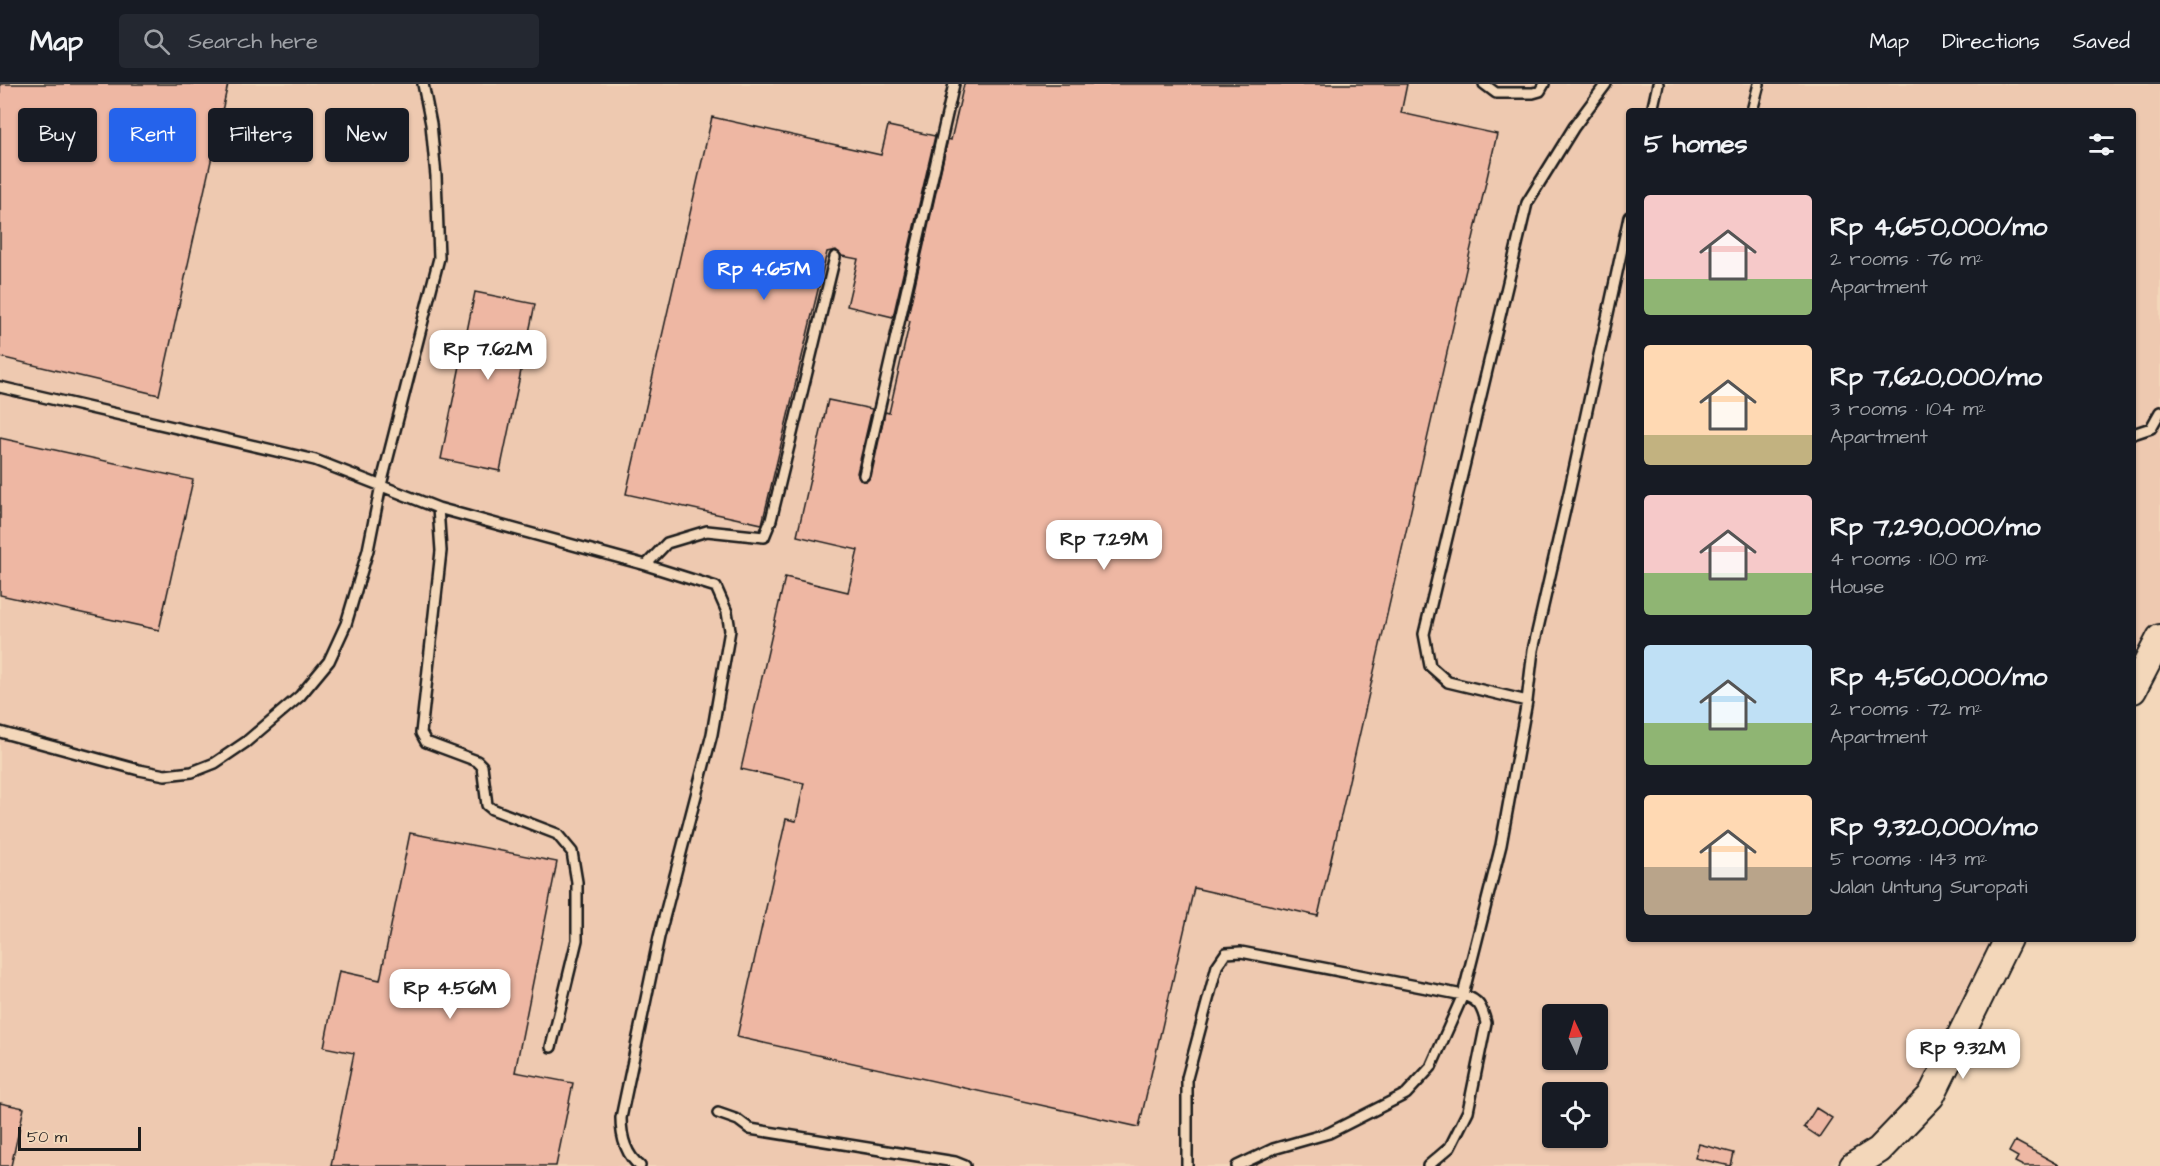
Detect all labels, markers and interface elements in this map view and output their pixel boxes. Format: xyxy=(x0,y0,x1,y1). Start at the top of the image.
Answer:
search box xyxy=(119,14,539,68)
text: Map xyxy=(30,22,83,61)
icon: search xyxy=(140,25,173,58)
text: Search here xyxy=(188,26,318,57)
text: Map xyxy=(1869,27,1909,56)
text: Directions xyxy=(1942,27,2040,56)
text: Saved xyxy=(2073,27,2130,56)
chip: Buy xyxy=(18,108,97,162)
chip: Rent xyxy=(109,108,196,162)
chip: Filters xyxy=(208,108,313,162)
chip: New xyxy=(325,108,409,162)
text: 5 homes xyxy=(1644,126,1748,162)
icon: filters xyxy=(2085,128,2118,161)
text: Rp 4,650,000/mo xyxy=(1830,209,2047,245)
icon: home xyxy=(1692,219,1764,291)
text: 2 rooms · 76 m² xyxy=(1830,245,1983,273)
pin: Rp 4.65M xyxy=(702,250,826,301)
text: Rp 4.65M xyxy=(717,255,811,283)
text: Apartment xyxy=(1830,273,1928,301)
pin: Rp 7.62M xyxy=(426,330,550,381)
text: Rp 7.62M xyxy=(443,335,533,363)
text: Rp 7,620,000/mo xyxy=(1830,359,2042,395)
icon: home xyxy=(1692,369,1764,441)
text: 3 rooms · 104 m² xyxy=(1830,395,1986,423)
text: Apartment xyxy=(1830,423,1928,451)
text: Rp 7,290,000/mo xyxy=(1830,509,2041,545)
icon: home xyxy=(1692,519,1764,591)
pin: Rp 7.29M xyxy=(1042,520,1166,571)
text: Rp 7.29M xyxy=(1060,525,1148,553)
text: 4 rooms · 100 m² xyxy=(1830,545,1988,573)
text: House xyxy=(1830,573,1884,601)
text: Rp 4,560,000/mo xyxy=(1830,659,2047,695)
icon: home xyxy=(1692,669,1764,741)
text: 2 rooms · 72 m² xyxy=(1830,695,1982,723)
text: Apartment xyxy=(1830,723,1928,751)
text: Rp 9,320,000/mo xyxy=(1830,809,2038,845)
icon: home xyxy=(1692,819,1764,891)
text: 5 rooms · 143 m² xyxy=(1830,845,1988,873)
text: Jalan Untung Suropati xyxy=(1830,873,2028,901)
pin: Rp 4.56M xyxy=(388,969,512,1020)
text: Rp 4.56M xyxy=(403,974,497,1002)
north arrow xyxy=(1542,1004,1608,1070)
map controls xyxy=(1542,1004,1608,1148)
pin: Rp 9.32M xyxy=(1901,1029,2025,1080)
text: Rp 9.32M xyxy=(1920,1034,2006,1062)
button: locate xyxy=(1542,1082,1608,1148)
scale bar xyxy=(18,1124,141,1152)
text: 50 m xyxy=(27,1126,67,1148)

